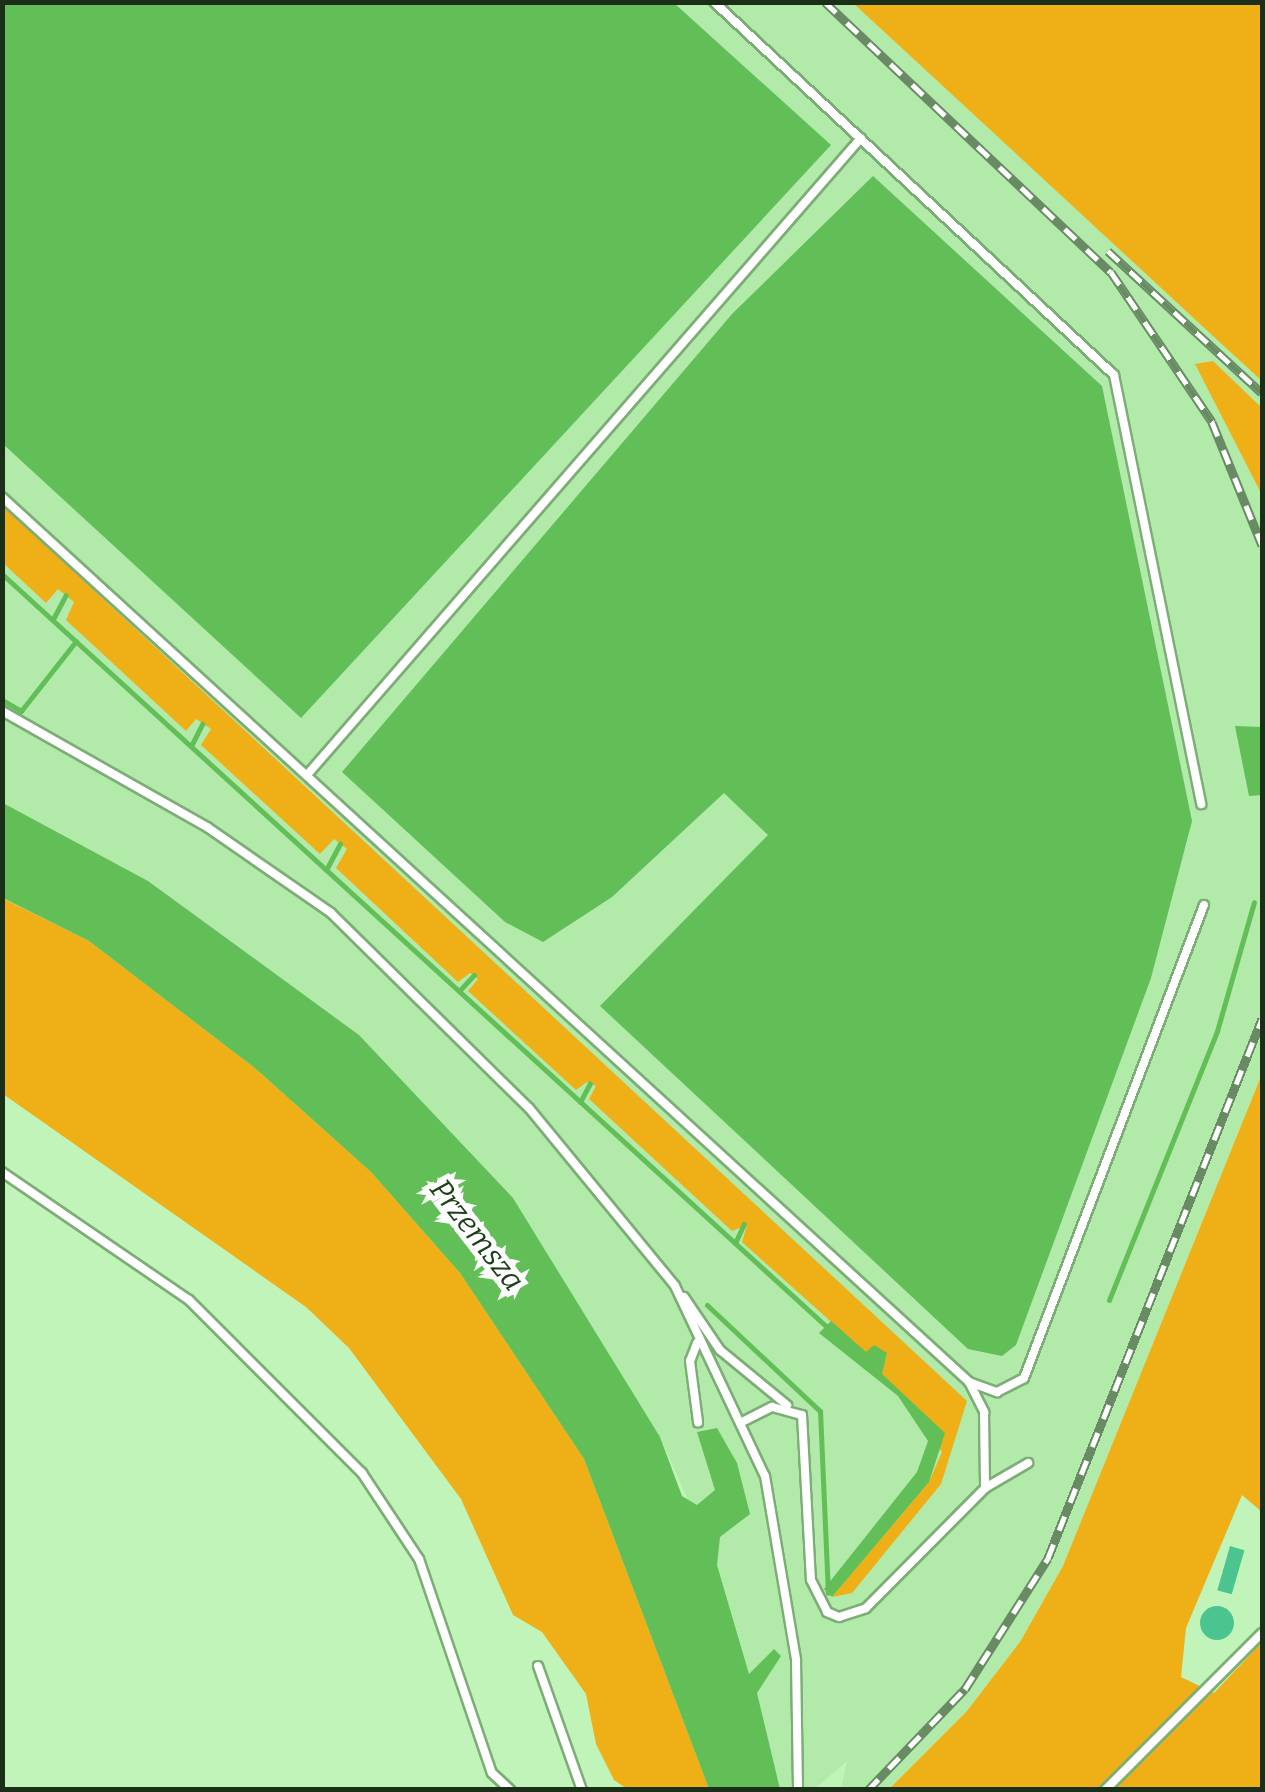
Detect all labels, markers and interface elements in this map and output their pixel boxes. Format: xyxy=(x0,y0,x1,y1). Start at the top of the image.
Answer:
water label: Przemsza xyxy=(422,1172,532,1298)

